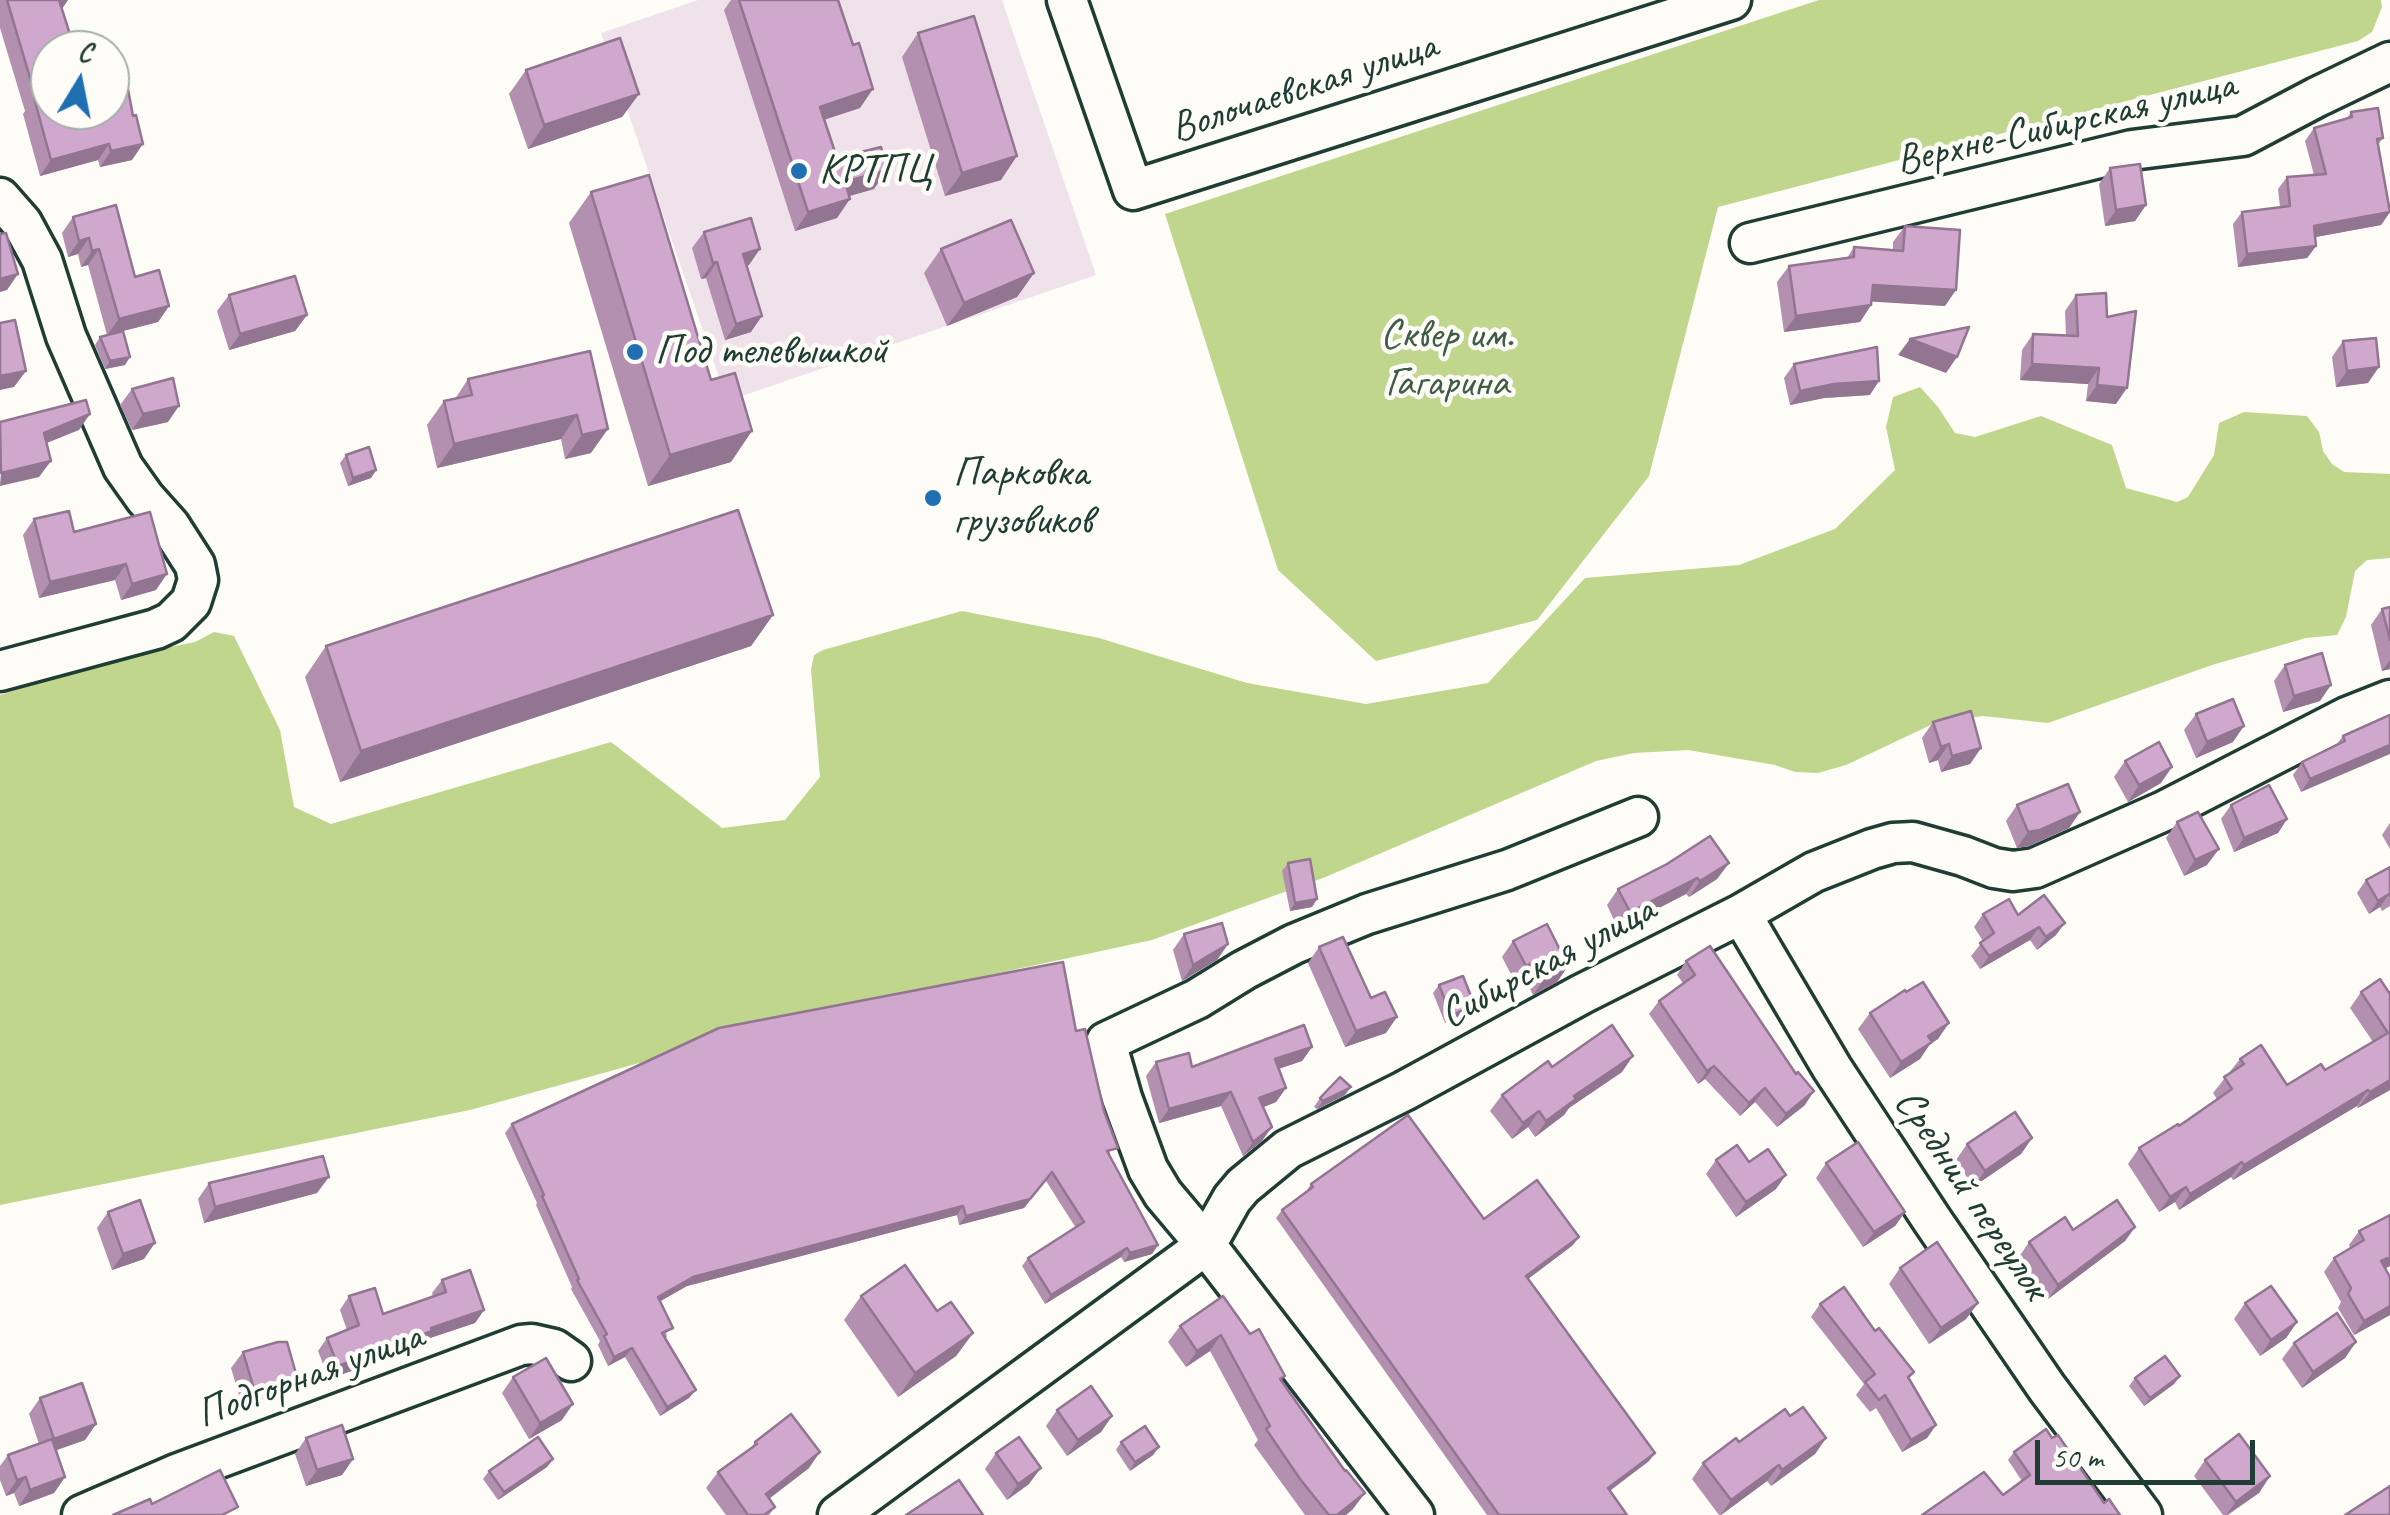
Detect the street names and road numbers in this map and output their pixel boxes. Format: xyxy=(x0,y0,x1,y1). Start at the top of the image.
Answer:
street label: Волочаевская улица xyxy=(1164,21,1444,155)
street label: Верхне-Сибирская улица xyxy=(1891,60,2241,188)
street label: Сибирская улица xyxy=(1432,885,1664,1041)
street label: Средний переулок xyxy=(1882,1080,2060,1310)
street label: Подгорная улица xyxy=(190,1312,430,1440)

